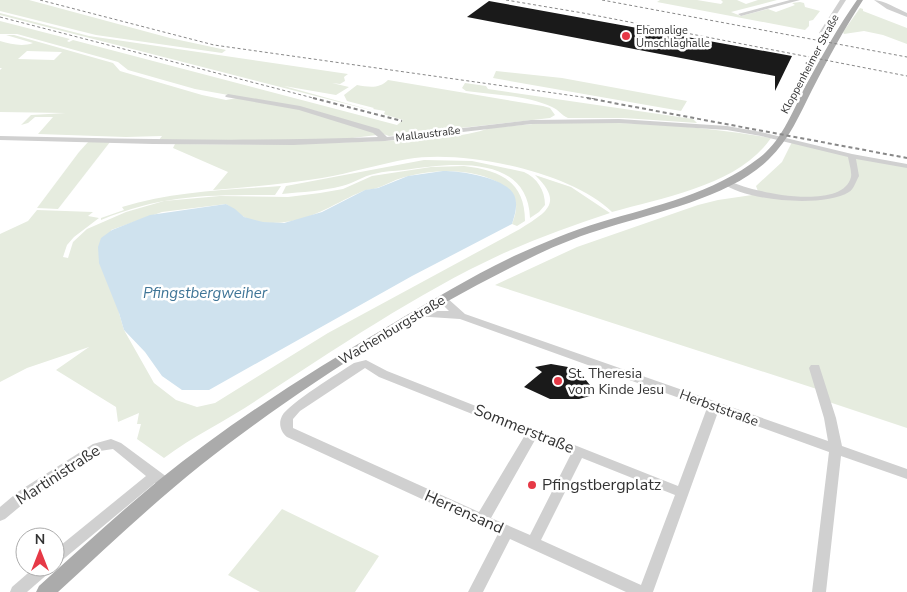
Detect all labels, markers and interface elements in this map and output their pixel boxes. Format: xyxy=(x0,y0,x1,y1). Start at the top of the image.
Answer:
street label: Kloppenheimer Straße xyxy=(777,11,843,116)
place label: Ehemalige Umschlaghalle xyxy=(636,23,710,51)
marker: Ehemalige Umschlaghalle xyxy=(620,30,632,42)
street label: Mallaustraße xyxy=(395,123,461,145)
water label: Pfingstbergweiher xyxy=(143,283,268,303)
street label: Wachenburgstraße xyxy=(335,291,449,369)
place label: St. Theresia vom Kinde Jesu xyxy=(568,364,664,399)
marker: St. Theresia vom Kinde Jesu xyxy=(552,375,564,387)
street label: Herbststraße xyxy=(677,385,761,431)
street label: Sommerstraße xyxy=(471,399,577,459)
street label: Martinistraße xyxy=(12,440,104,510)
place label: Pfingstbergplatz xyxy=(542,474,661,496)
marker: Pfingstbergplatz xyxy=(526,479,538,491)
street label: Herrensand xyxy=(421,485,507,539)
north arrow xyxy=(15,527,65,577)
text: N xyxy=(35,530,45,549)

